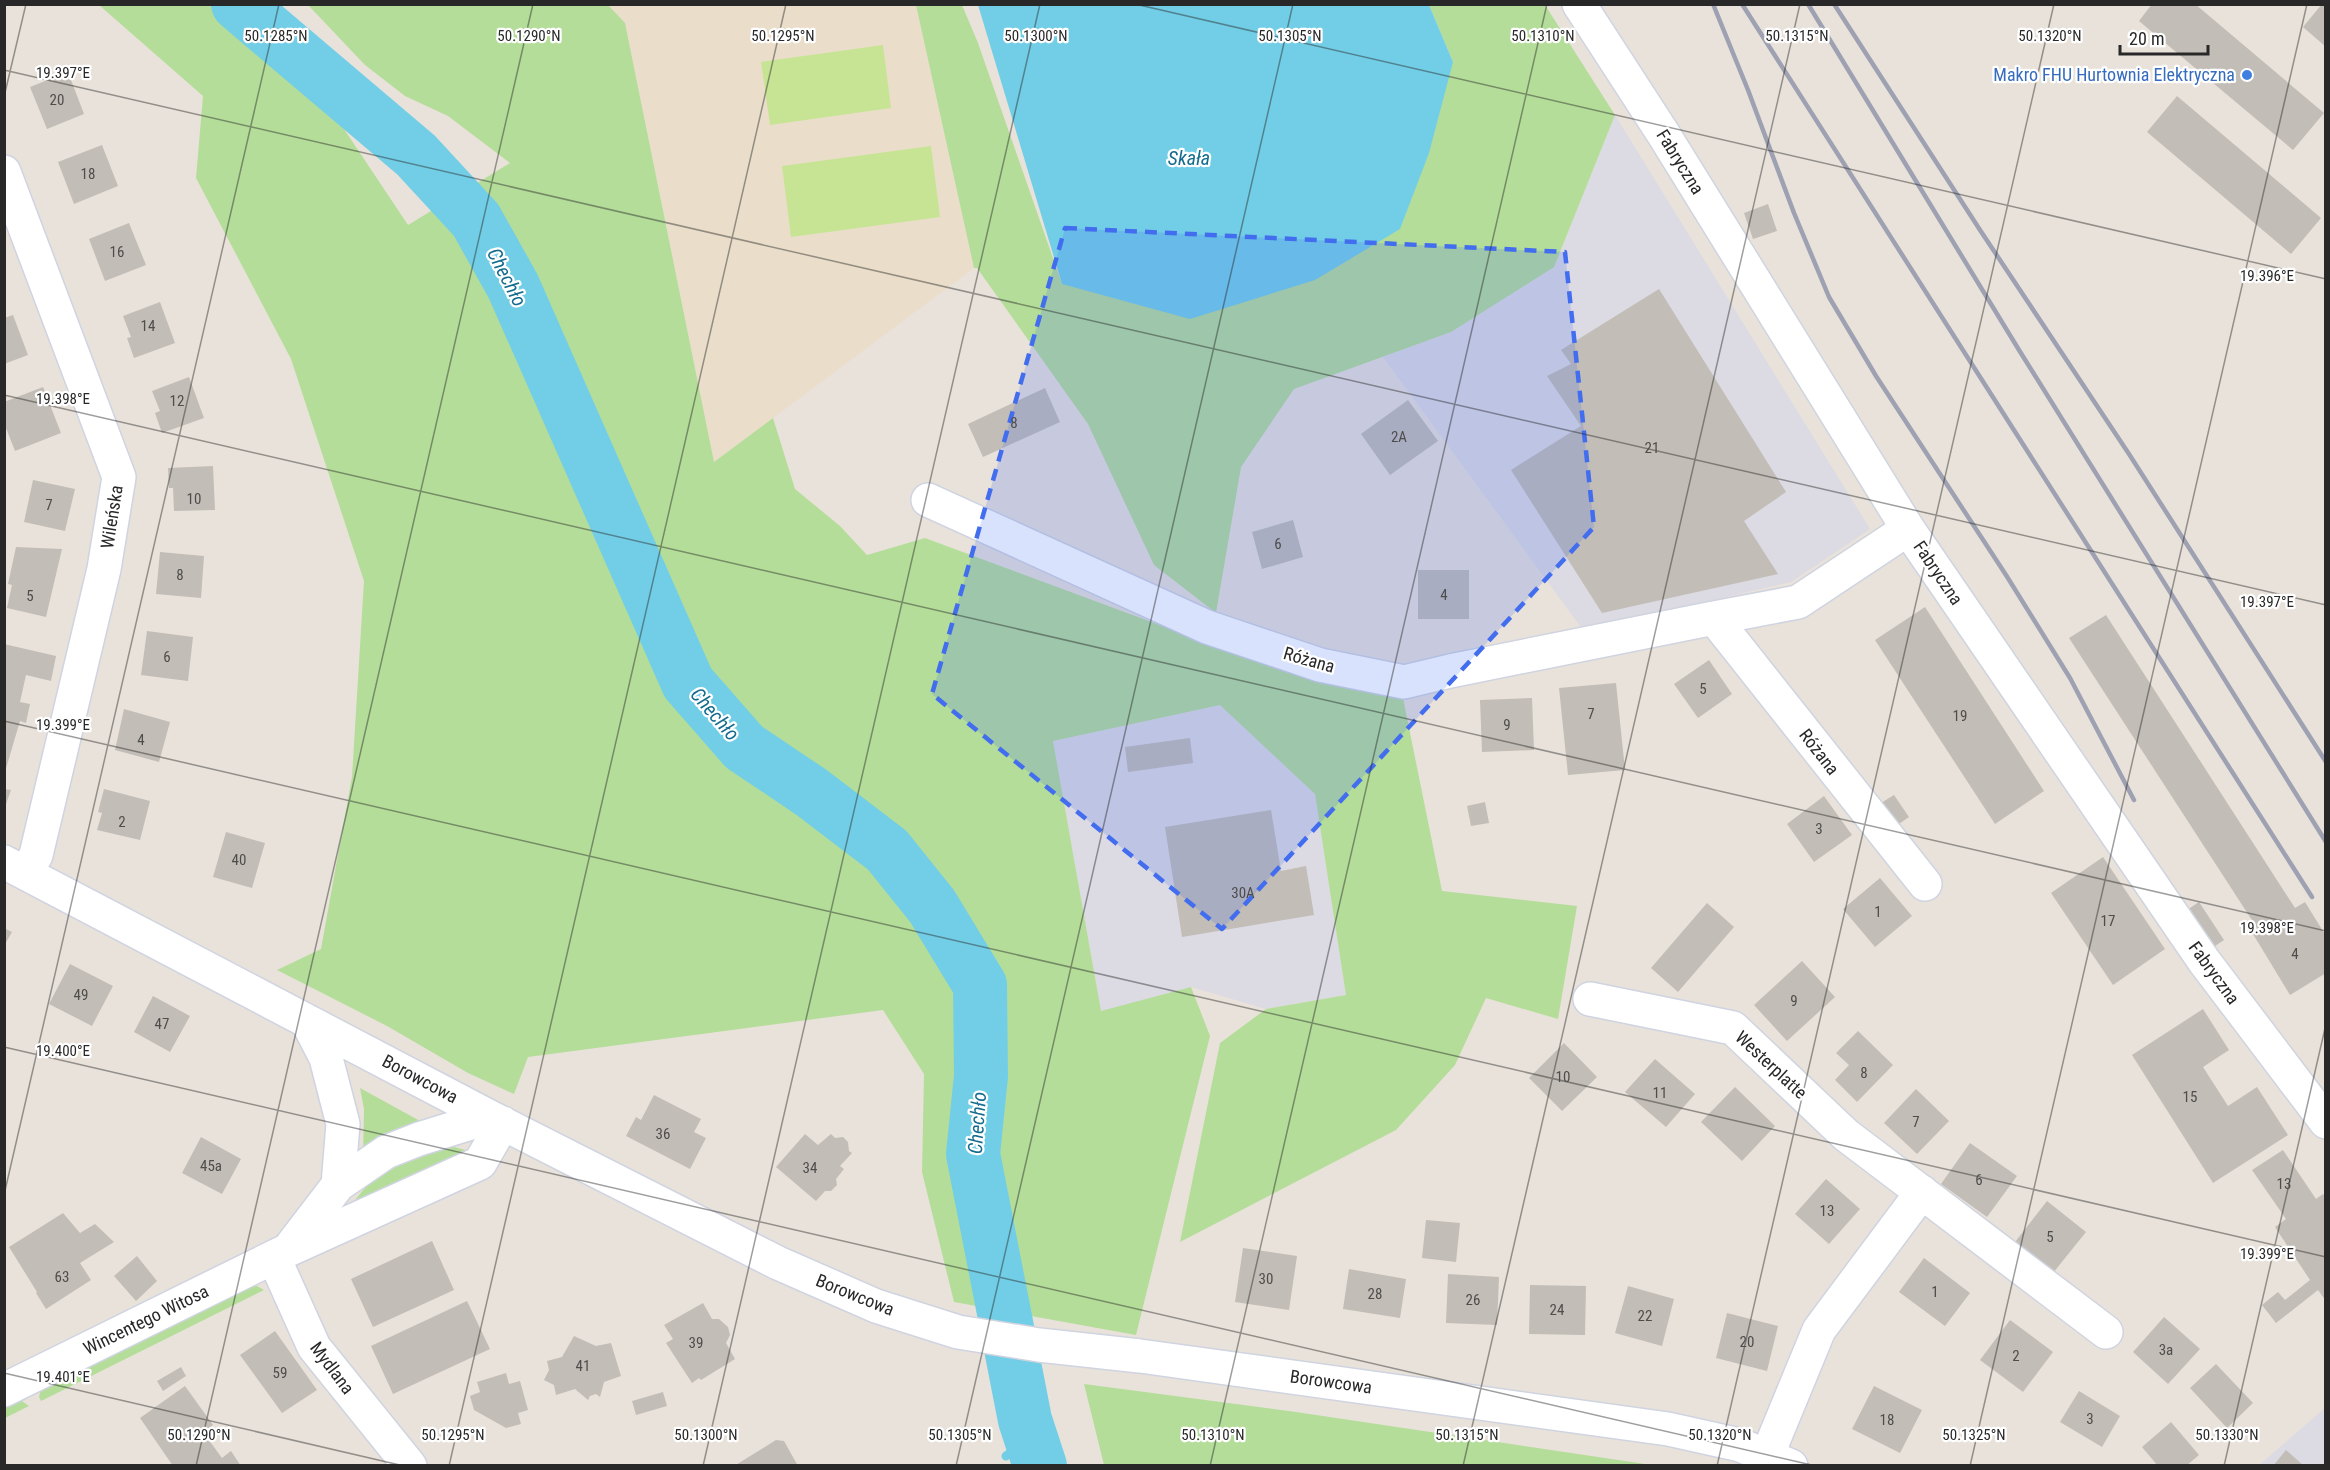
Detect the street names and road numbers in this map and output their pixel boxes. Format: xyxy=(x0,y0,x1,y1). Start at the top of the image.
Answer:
street label: Fabryczna xyxy=(1652,125,1709,198)
street label: Wileńska xyxy=(96,484,127,550)
street label: Fabryczna xyxy=(1909,537,1967,609)
street label: Różana xyxy=(1281,642,1337,677)
street label: Różana xyxy=(1795,725,1844,779)
street label: Fabryczna xyxy=(2185,937,2244,1008)
street label: Westerplatte xyxy=(1731,1026,1811,1103)
street label: Borowcowa xyxy=(379,1050,462,1107)
street label: Borowcowa xyxy=(813,1269,897,1320)
street label: Wincentego Witosa xyxy=(80,1280,212,1359)
street label: Mydlana xyxy=(306,1337,359,1398)
street label: Borowcowa xyxy=(1289,1365,1373,1398)

